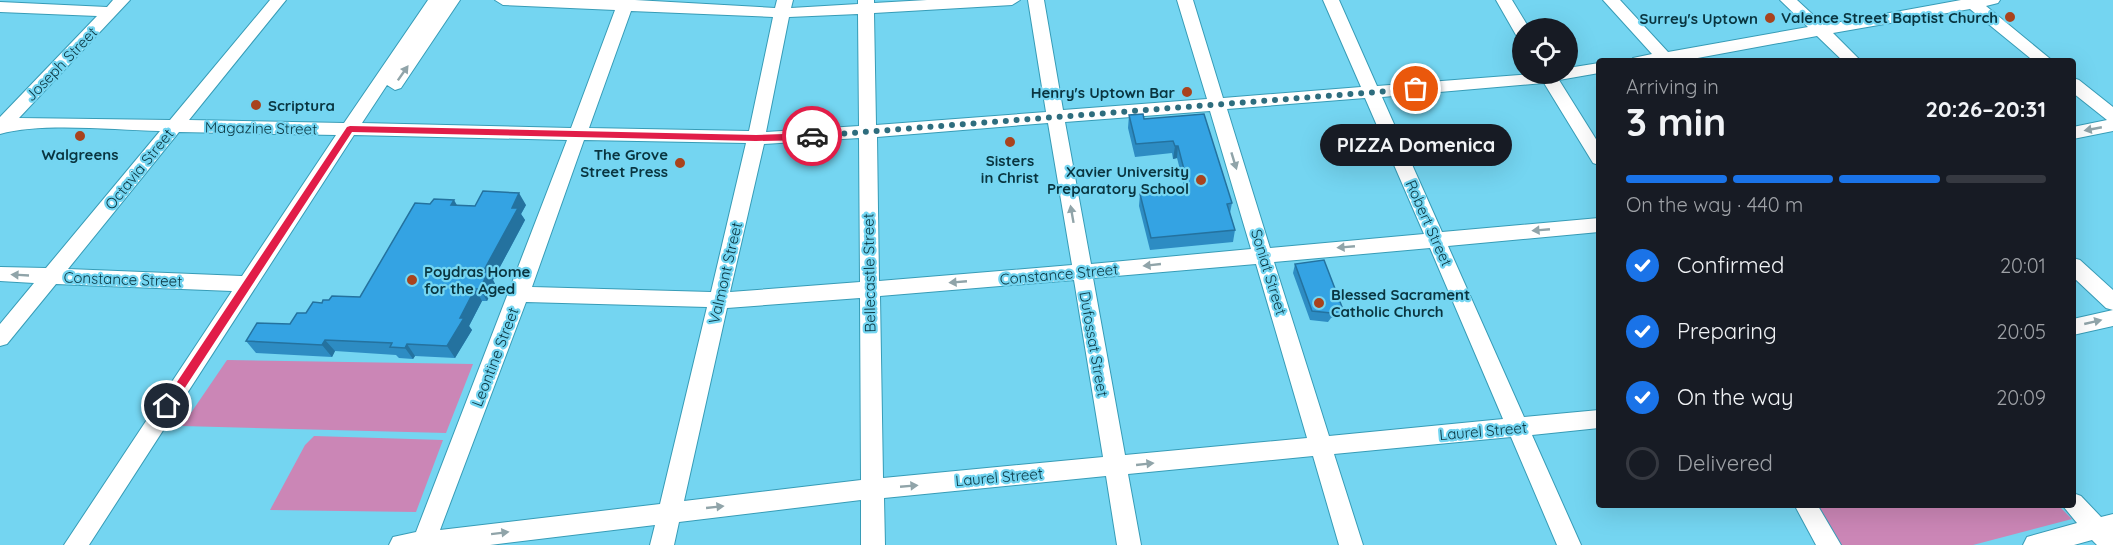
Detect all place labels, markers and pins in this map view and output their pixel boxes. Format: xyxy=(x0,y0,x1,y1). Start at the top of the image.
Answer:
place label: Valence Street Baptist Church xyxy=(1781,8,1998,27)
place label: Surrey's Uptown xyxy=(1639,9,1758,28)
marker: Valence Street Baptist Church xyxy=(2003,10,2017,24)
marker: Surrey's Uptown xyxy=(1763,11,1777,25)
pin xyxy=(1390,63,1441,114)
place label: Henry's Uptown Bar xyxy=(1031,83,1175,102)
marker: Henry's Uptown Bar xyxy=(1180,85,1194,99)
place label: Scriptura xyxy=(268,96,335,115)
marker: Scriptura xyxy=(249,98,263,112)
callout: PIZZA Domenica xyxy=(1320,125,1512,167)
marker: Walgreens xyxy=(73,129,87,143)
marker: Sisters in Christ xyxy=(1003,135,1017,149)
place label: Walgreens xyxy=(42,145,118,164)
place label: The Grove Street Press xyxy=(580,145,668,181)
place label: Sisters in Christ xyxy=(981,151,1039,187)
marker: The Grove Street Press xyxy=(673,156,687,170)
place label: Xavier University Preparatory School xyxy=(1047,162,1189,198)
marker: Xavier University Preparatory School xyxy=(1194,173,1208,187)
place label: Poydras Home for the Aged xyxy=(424,262,531,298)
marker: Poydras Home for the Aged xyxy=(405,273,419,287)
place label: Blessed Sacrament Catholic Church xyxy=(1331,285,1470,321)
marker: Blessed Sacrament Catholic Church xyxy=(1312,296,1326,310)
pin xyxy=(141,380,192,431)

